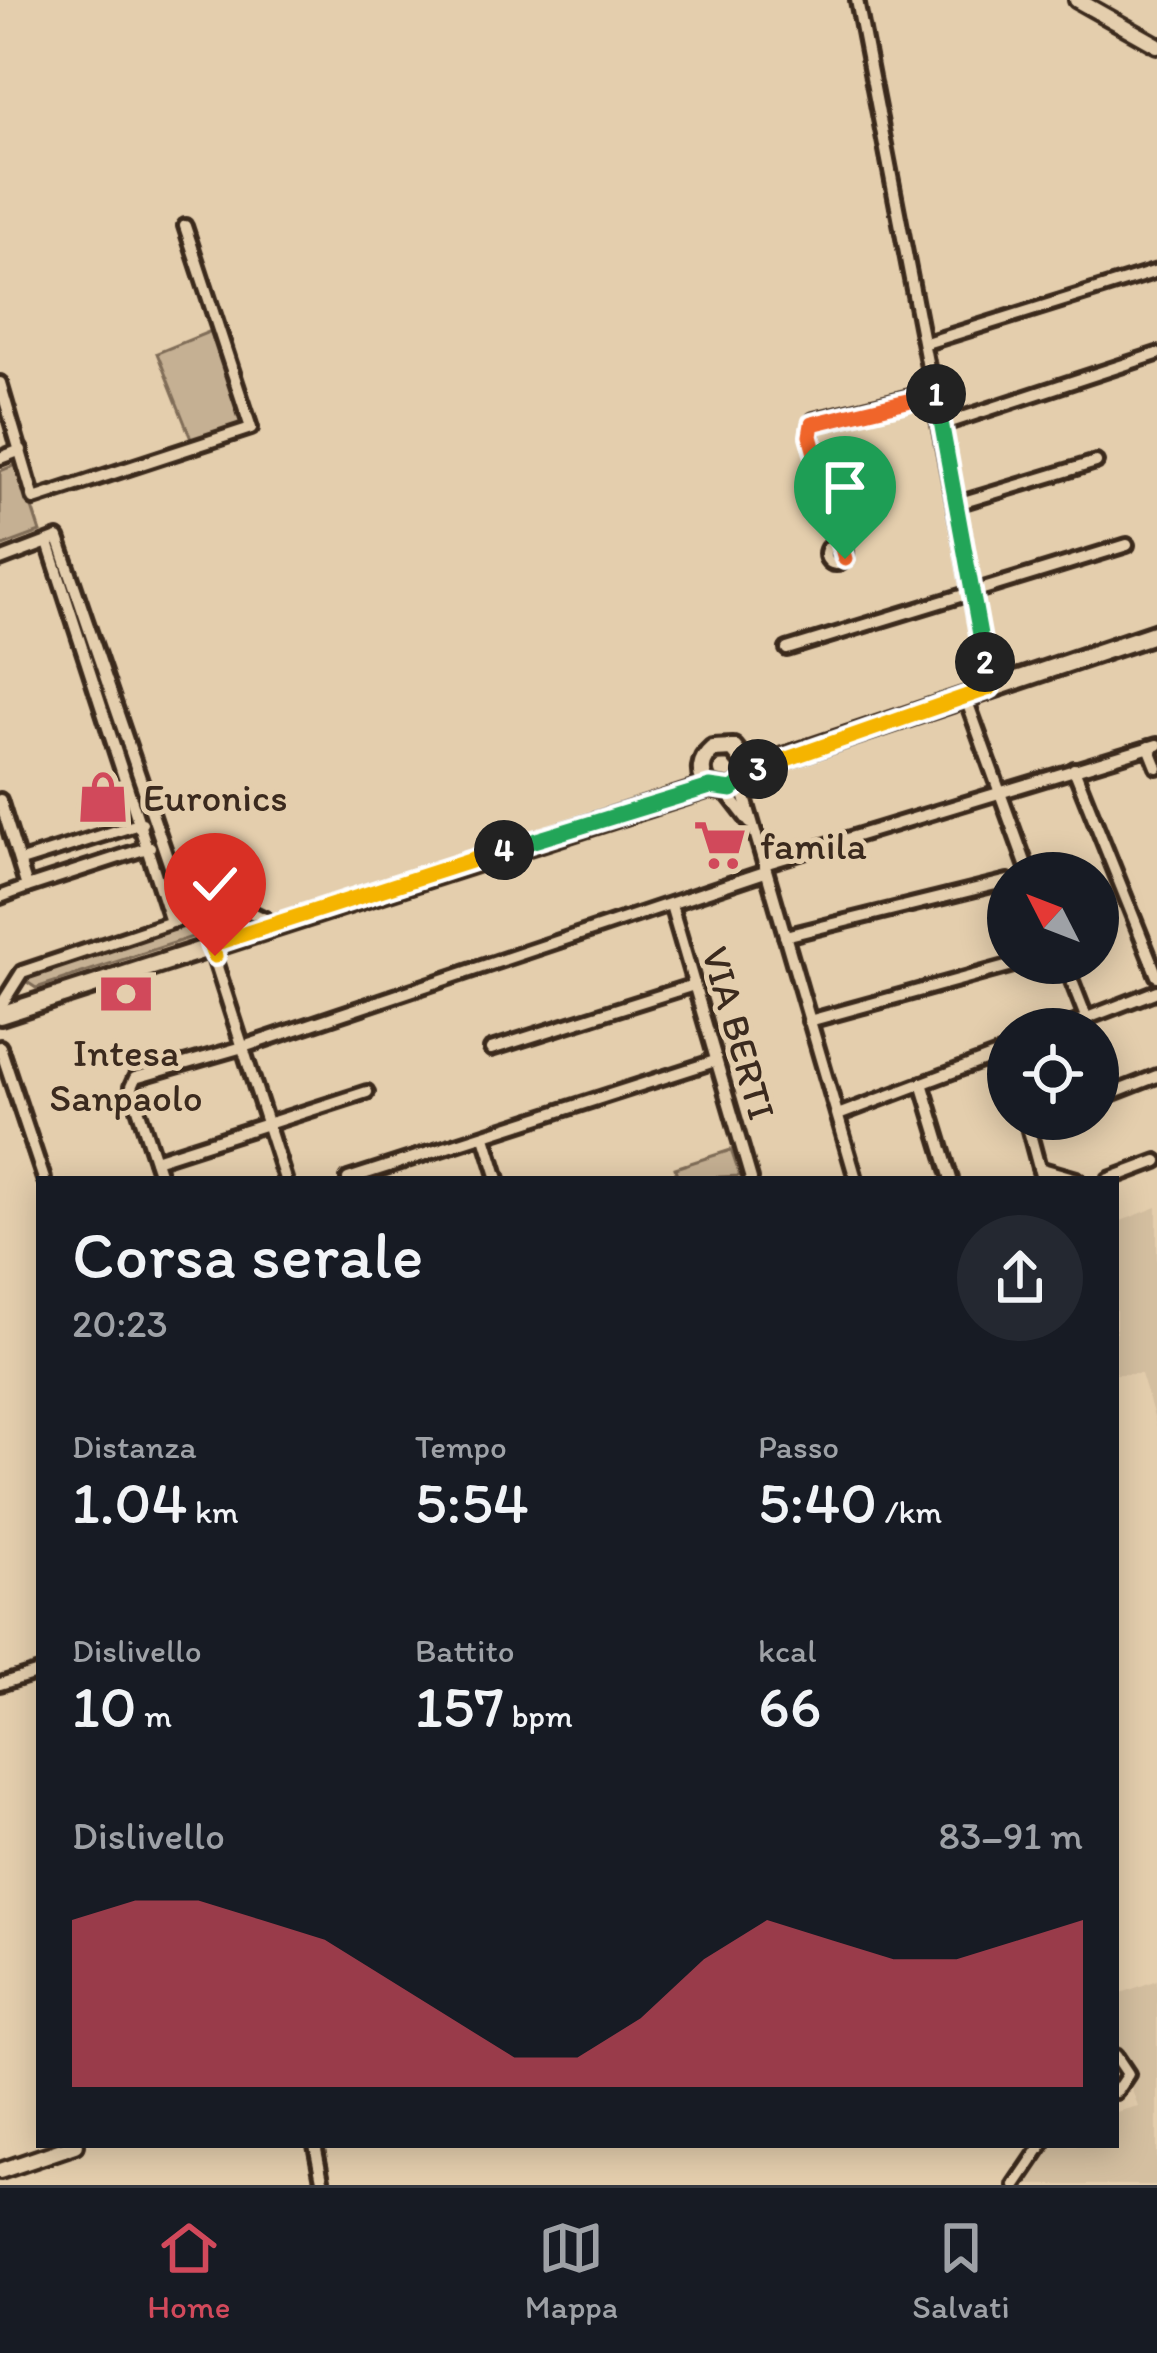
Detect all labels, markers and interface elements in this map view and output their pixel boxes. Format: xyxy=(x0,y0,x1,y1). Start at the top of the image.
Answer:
pin: 1 xyxy=(906,364,966,424)
text: 1 xyxy=(928,374,944,413)
pin xyxy=(794,436,896,559)
icon: arrive xyxy=(812,454,878,520)
pin: 2 xyxy=(955,632,1015,692)
text: 2 xyxy=(976,642,994,681)
pin: 3 xyxy=(728,739,788,799)
text: 3 xyxy=(749,749,767,788)
shop icon: Euronics xyxy=(74,768,132,826)
place label: Euronics xyxy=(143,774,288,821)
supermarket icon: famila xyxy=(691,816,749,874)
pin: 4 xyxy=(474,820,534,880)
place label: famila xyxy=(760,822,867,869)
text: 4 xyxy=(494,830,514,869)
pin xyxy=(164,833,266,956)
icon: check xyxy=(182,851,248,917)
north arrow xyxy=(987,852,1119,984)
map controls xyxy=(987,852,1119,1140)
street label: VIA BERTI xyxy=(692,941,786,1125)
bank icon: Intesa Sanpaolo xyxy=(97,965,155,1023)
button: locate xyxy=(987,1008,1119,1140)
place label: Intesa Sanpaolo xyxy=(49,1029,203,1121)
text: Corsa serale xyxy=(72,1215,423,1295)
button: share xyxy=(957,1215,1083,1341)
text: 20:23 xyxy=(72,1300,168,1347)
text: Distanza xyxy=(72,1427,197,1466)
text: Tempo xyxy=(415,1427,507,1466)
text: Passo xyxy=(758,1427,839,1466)
text: 1.04 xyxy=(72,1466,188,1538)
text: 5:54 xyxy=(415,1466,529,1538)
text: 5:40 xyxy=(758,1466,877,1538)
text: km xyxy=(188,1492,239,1531)
text: /km xyxy=(877,1492,942,1531)
text: Dislivello xyxy=(72,1631,202,1670)
text: Battito xyxy=(415,1631,515,1670)
text: kcal xyxy=(758,1631,817,1670)
text: 10 xyxy=(72,1670,137,1742)
text: 157 xyxy=(415,1670,504,1742)
text: 66 xyxy=(758,1670,821,1742)
text: m xyxy=(137,1696,172,1735)
text: bpm xyxy=(504,1696,573,1735)
text: Dislivello xyxy=(72,1812,225,1859)
text: 83–91 m xyxy=(939,1812,1083,1859)
tab: Home xyxy=(147,2215,230,2326)
tab: Mappa xyxy=(525,2215,618,2326)
tab: Salvati xyxy=(912,2215,1010,2326)

